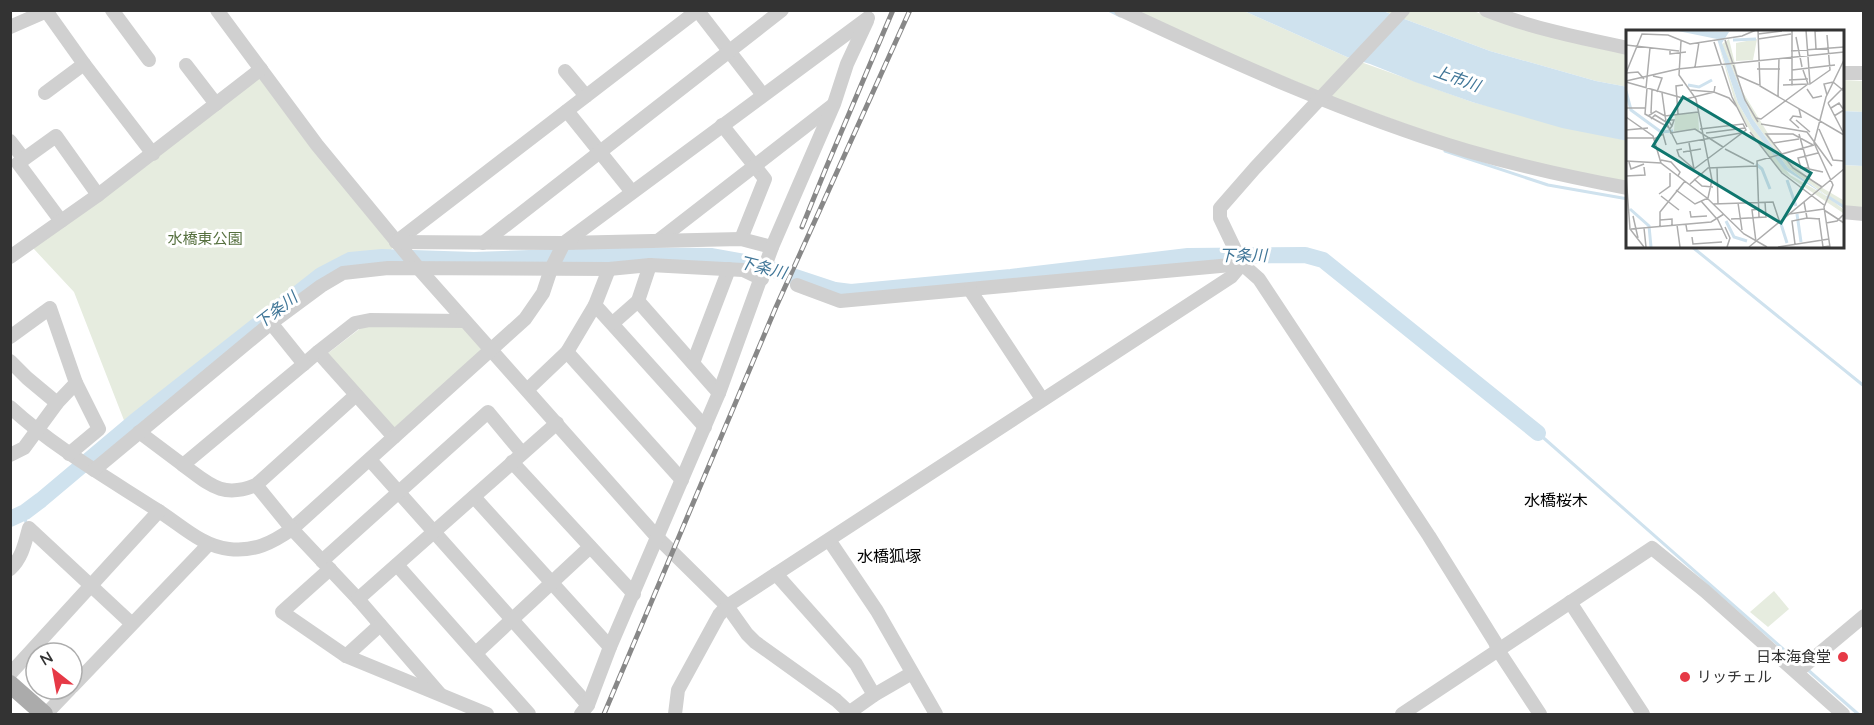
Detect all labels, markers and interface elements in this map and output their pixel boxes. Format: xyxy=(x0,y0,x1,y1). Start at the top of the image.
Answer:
inset map xyxy=(1626,30,1844,248)
water label: 上市川 xyxy=(1431,60,1485,96)
park label: 水橋東公園 xyxy=(167,229,243,248)
water label: 下条川 xyxy=(1219,245,1269,265)
water label: 下条川 xyxy=(737,251,791,283)
water label: 下条川 xyxy=(251,286,303,333)
district label: 水橋桜木 xyxy=(1524,490,1588,510)
district label: 水橋狐塚 xyxy=(857,546,921,566)
north arrow xyxy=(24,641,84,701)
text: N xyxy=(36,647,56,670)
place label: 日本海食堂 xyxy=(1756,647,1831,666)
marker: 日本海食堂 xyxy=(1836,650,1850,664)
place label: リッチェル xyxy=(1697,667,1772,686)
marker: リッチェル xyxy=(1678,670,1692,684)

